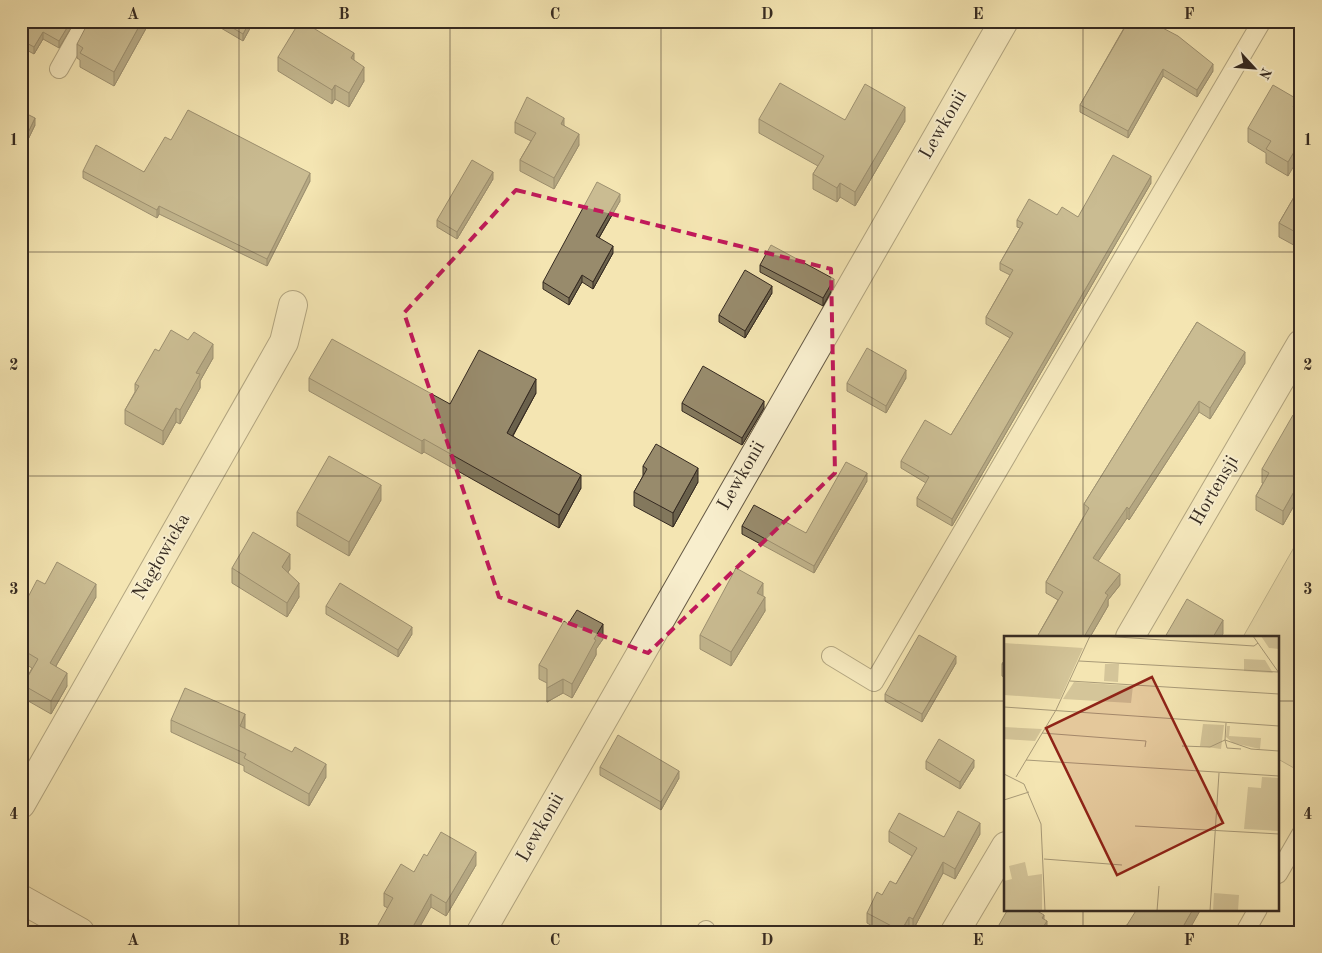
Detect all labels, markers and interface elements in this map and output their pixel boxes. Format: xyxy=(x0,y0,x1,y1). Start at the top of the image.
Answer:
text: A xyxy=(127,7,139,23)
text: B xyxy=(338,7,350,23)
text: C xyxy=(550,7,560,23)
text: D xyxy=(761,7,773,23)
text: E xyxy=(972,7,984,23)
text: F xyxy=(1184,7,1195,23)
north arrow xyxy=(1230,42,1280,92)
text: N xyxy=(1256,65,1273,81)
street label: Lewkonii xyxy=(917,87,971,163)
text: 1 xyxy=(9,133,19,149)
text: 1 xyxy=(1303,133,1313,149)
text: 2 xyxy=(9,358,19,374)
text: 2 xyxy=(1303,358,1313,374)
street label: Lewkonii xyxy=(715,438,769,514)
street label: Hortensji xyxy=(1187,453,1243,529)
street label: Nagłowicka xyxy=(130,510,195,603)
text: 3 xyxy=(9,582,19,598)
text: 3 xyxy=(1303,582,1313,598)
inset map xyxy=(1004,636,1280,910)
street label: Lewkonii xyxy=(514,790,568,866)
text: 4 xyxy=(9,807,19,823)
text: 4 xyxy=(1303,807,1313,823)
text: A xyxy=(127,933,139,949)
text: B xyxy=(338,933,350,949)
text: C xyxy=(550,933,560,949)
text: D xyxy=(761,933,773,949)
text: E xyxy=(972,933,984,949)
text: F xyxy=(1184,933,1195,949)

